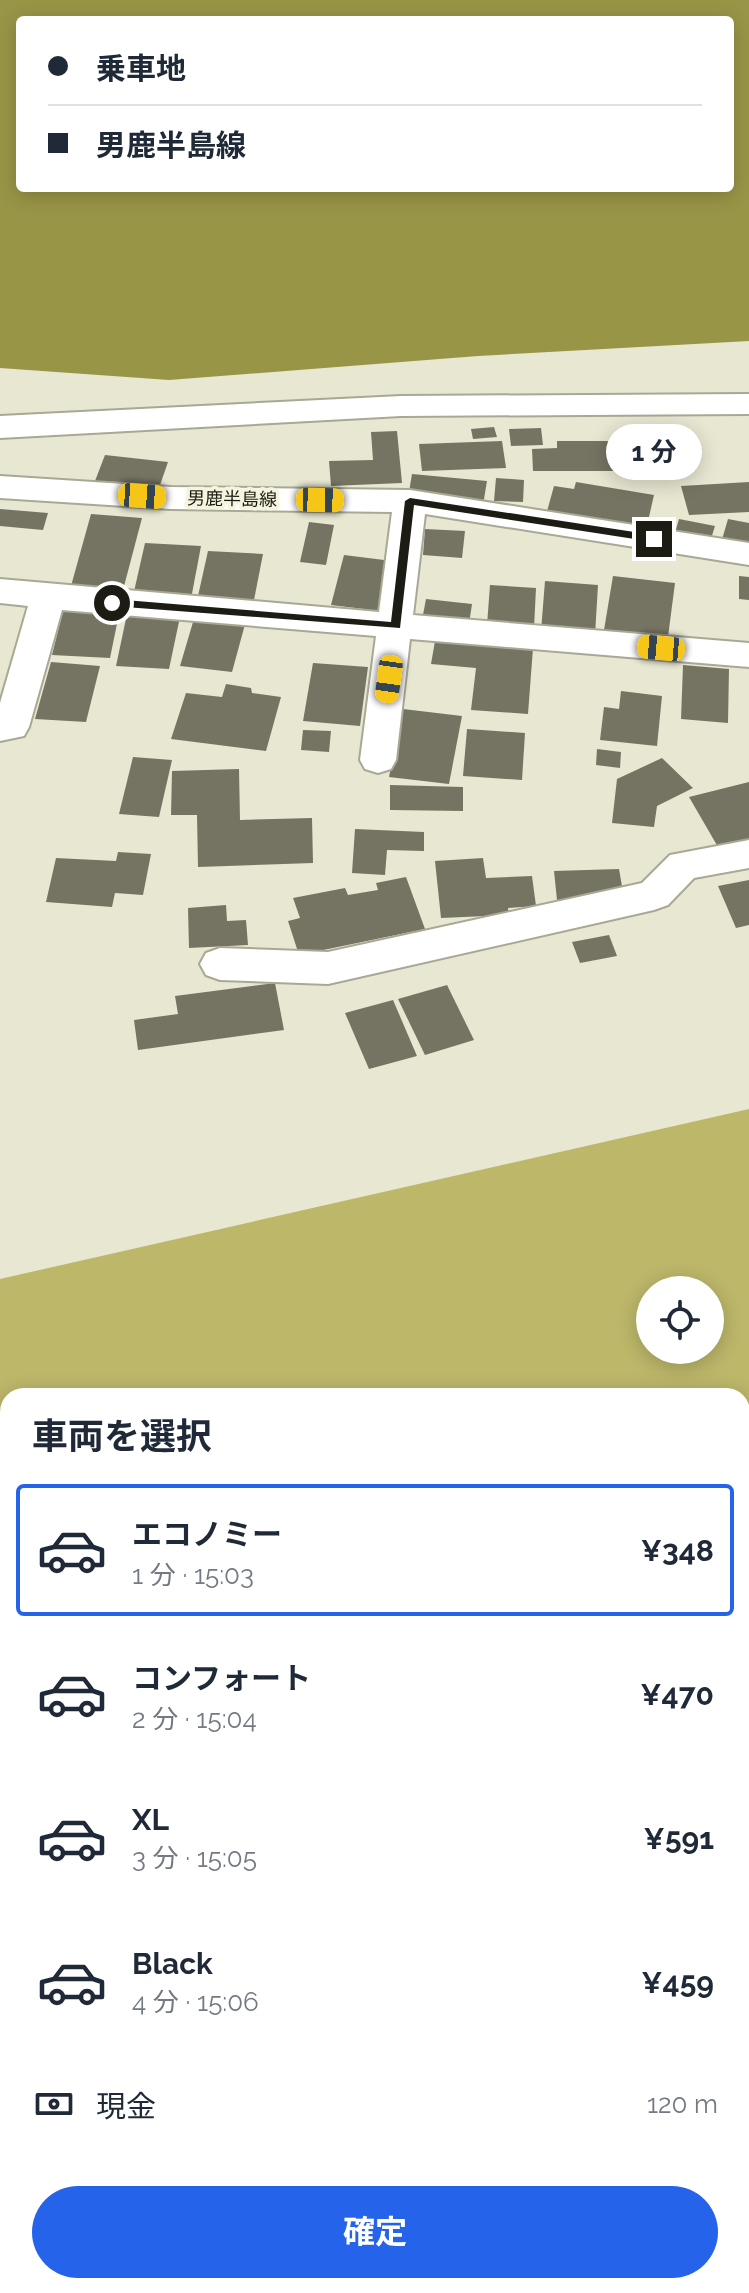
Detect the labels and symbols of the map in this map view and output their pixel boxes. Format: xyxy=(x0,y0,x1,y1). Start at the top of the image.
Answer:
callout: 1 分 xyxy=(606,423,702,479)
car xyxy=(117,482,167,510)
street label: 男鹿半島線 xyxy=(187,487,277,510)
car xyxy=(296,488,344,512)
route end xyxy=(636,521,672,557)
route start xyxy=(94,585,130,621)
car xyxy=(636,634,686,662)
car xyxy=(374,654,404,704)

